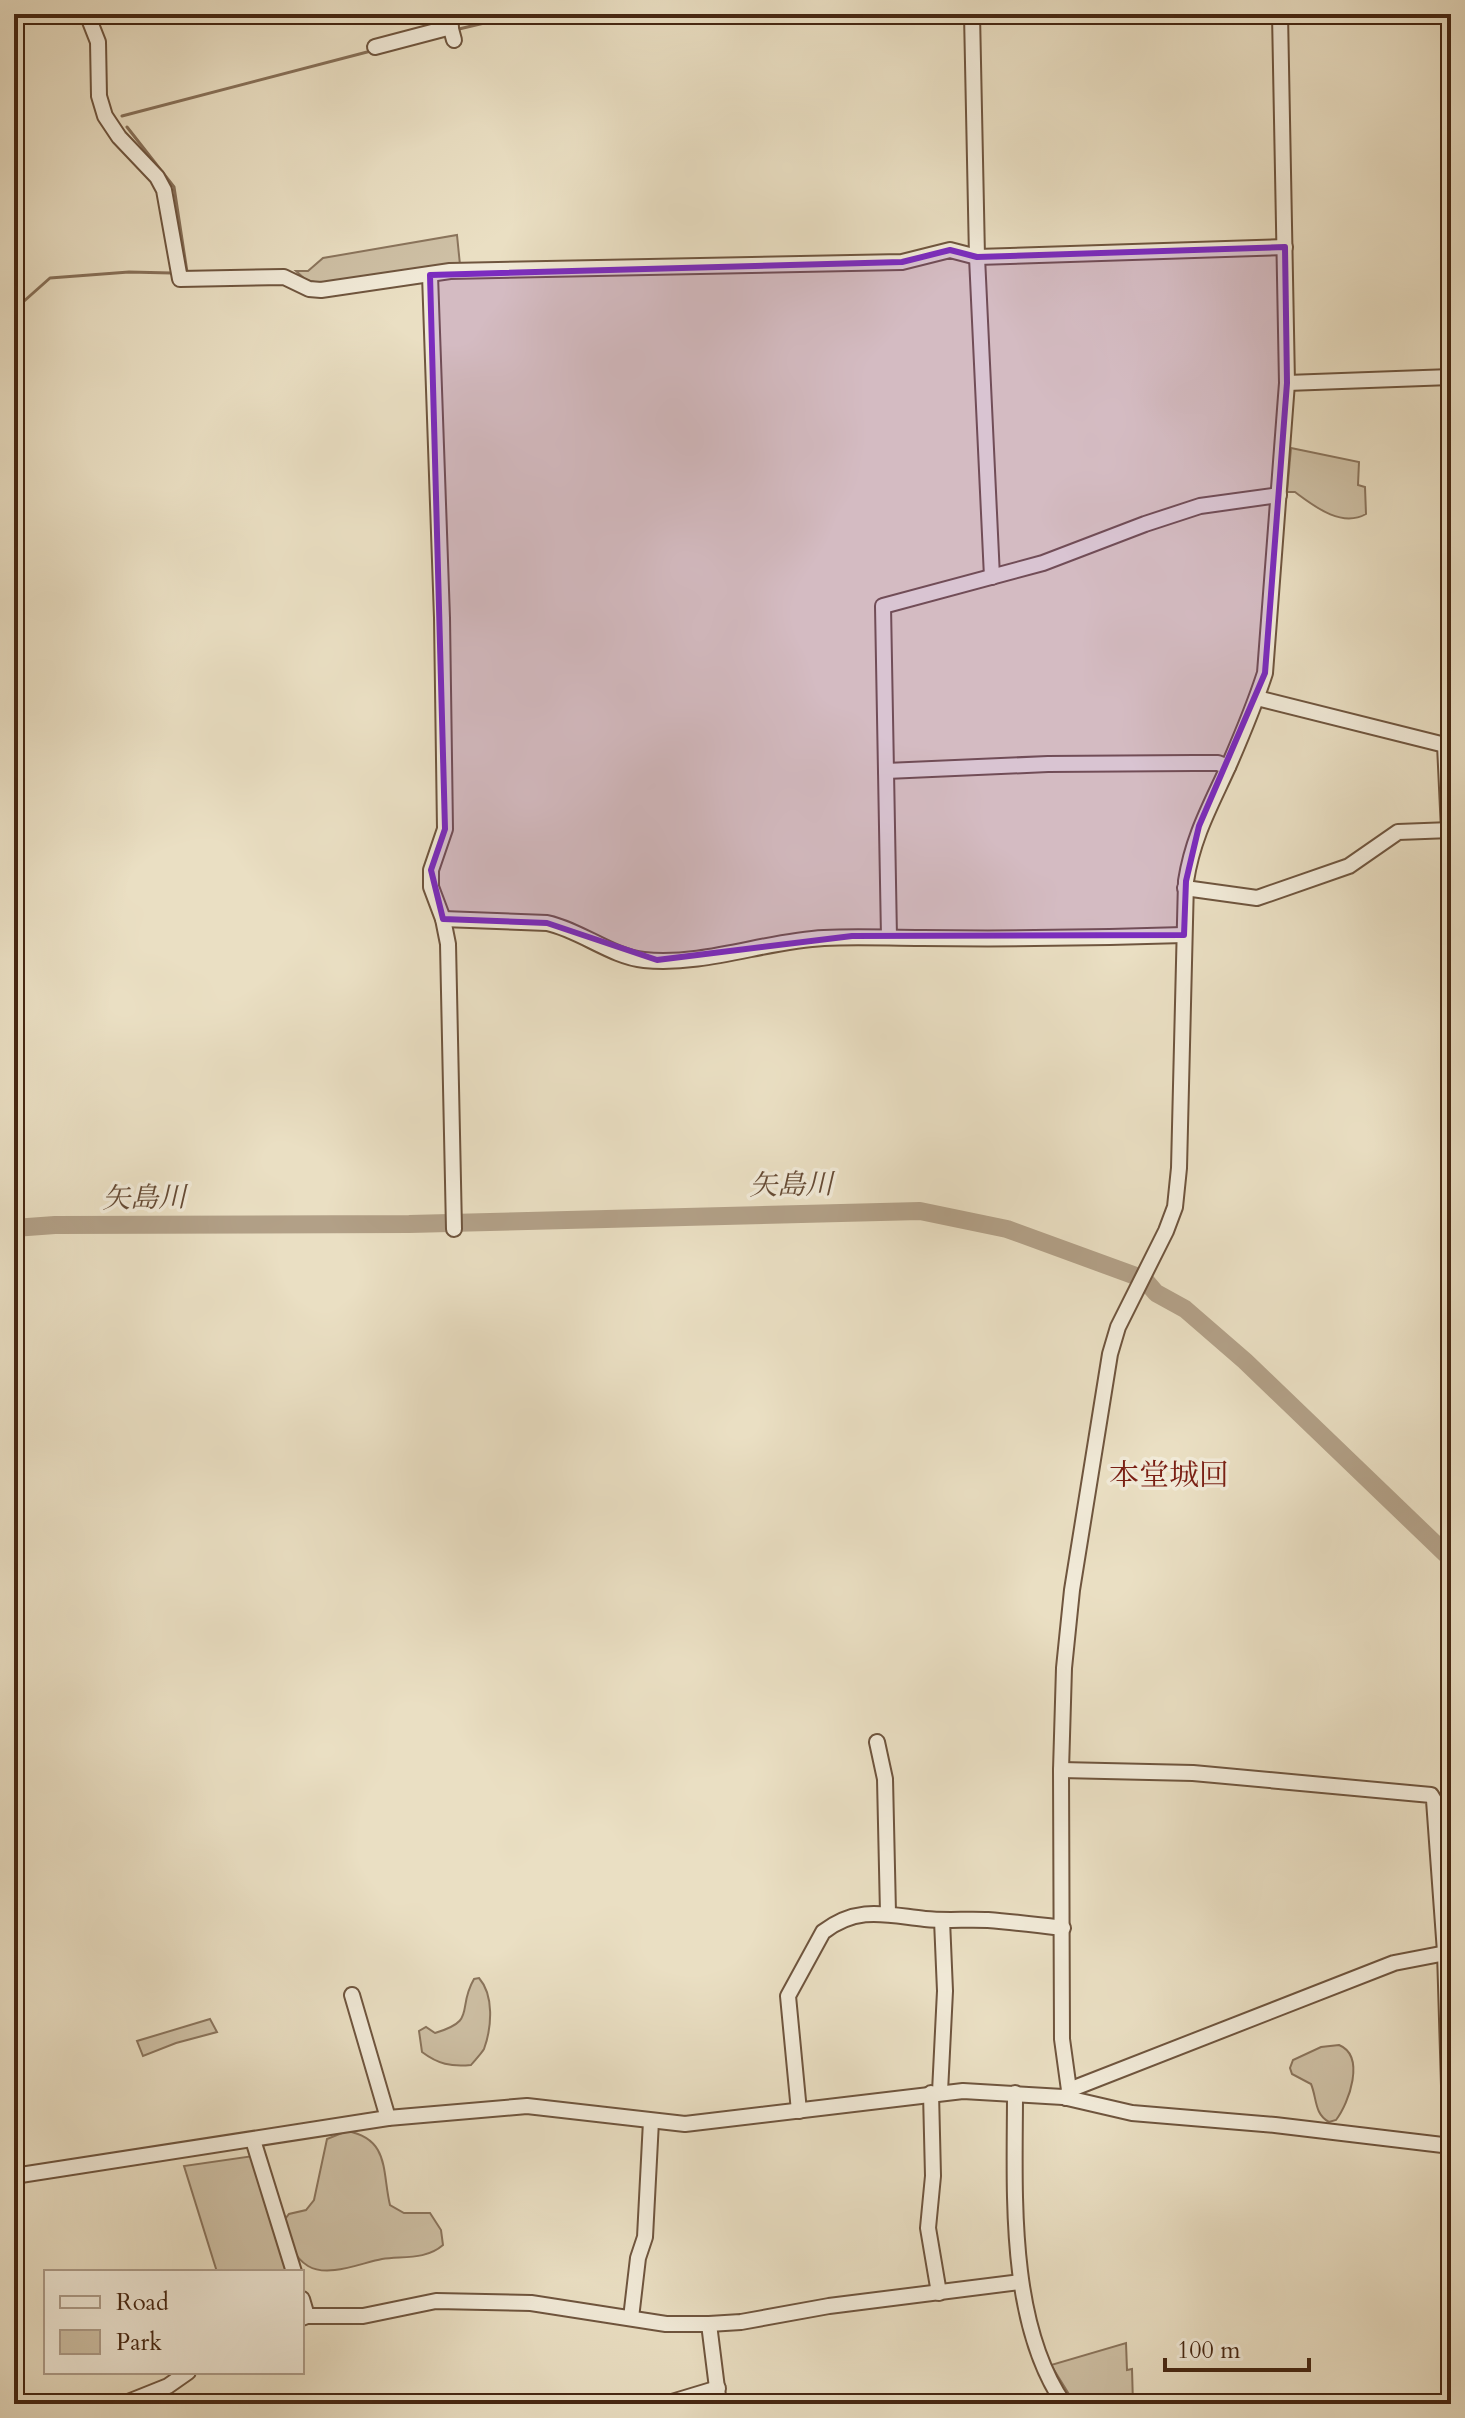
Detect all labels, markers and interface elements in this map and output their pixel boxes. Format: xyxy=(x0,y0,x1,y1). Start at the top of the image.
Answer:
water label: 矢島川 xyxy=(749,1165,836,1205)
water label: 矢島川 xyxy=(102,1178,189,1218)
district label: 本堂城回 xyxy=(1109,1455,1229,1496)
legend xyxy=(44,2270,304,2374)
text: Road xyxy=(116,2286,169,2319)
scale bar xyxy=(1165,2322,1309,2372)
text: Park xyxy=(116,2326,162,2359)
text: 100 m xyxy=(1177,2334,1241,2367)

